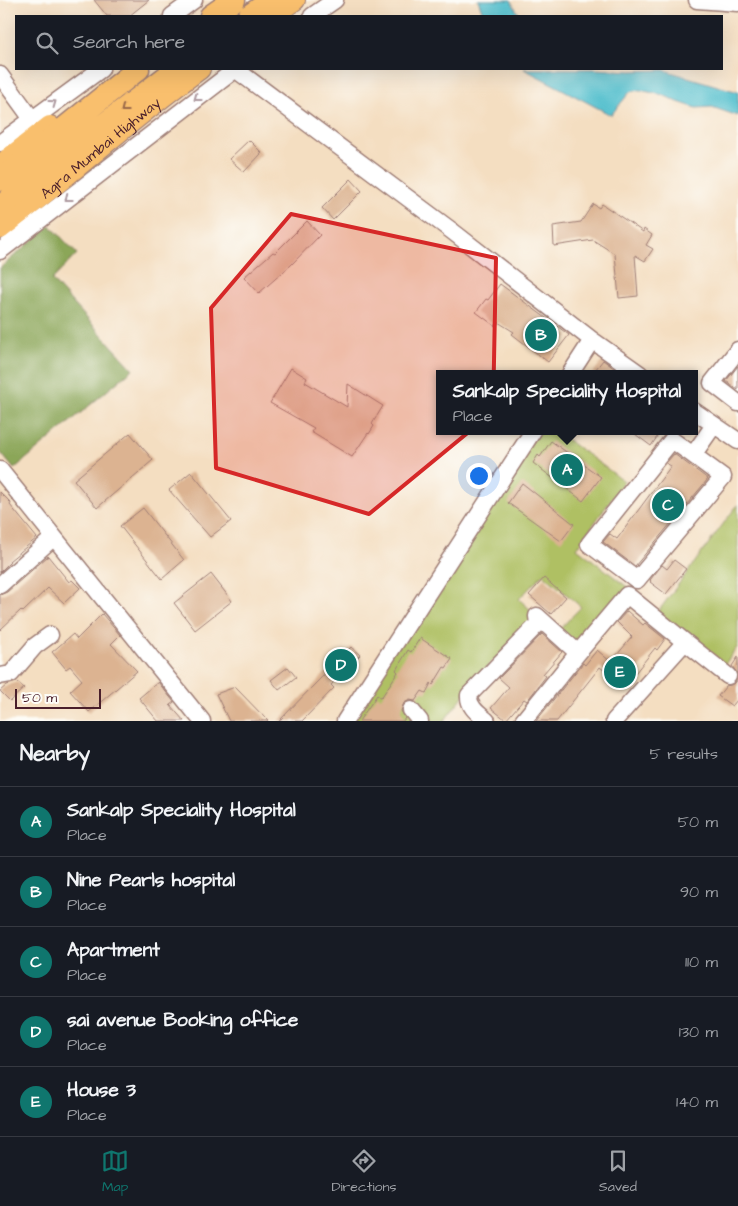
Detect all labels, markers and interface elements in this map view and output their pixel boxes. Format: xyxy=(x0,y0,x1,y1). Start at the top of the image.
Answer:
search box xyxy=(15,15,723,70)
icon: search xyxy=(33,29,61,57)
text: Search here xyxy=(73,29,185,56)
one-way arrow xyxy=(193,92,203,101)
street label: Agra Mumbai Highway xyxy=(36,93,166,204)
one-way arrow xyxy=(47,100,57,109)
one-way arrow xyxy=(121,103,130,111)
one-way arrow xyxy=(65,192,74,200)
pin: B xyxy=(525,316,557,354)
popup xyxy=(436,370,698,435)
text: Sankalp Speciality Hospital xyxy=(453,378,681,405)
text: Place xyxy=(453,405,492,427)
pin: A xyxy=(551,451,583,489)
your location xyxy=(466,463,492,489)
pin: C xyxy=(652,486,684,524)
pin: D xyxy=(325,646,357,684)
pin: E xyxy=(604,653,636,691)
scale bar xyxy=(15,686,101,709)
text: 50 m xyxy=(22,688,57,708)
text: Nearby xyxy=(20,739,90,768)
text: 5 results xyxy=(650,743,718,765)
text: Sankalp Speciality Hospital xyxy=(67,797,296,824)
text: A xyxy=(31,811,41,833)
text: 50 m xyxy=(678,811,718,833)
text: Place xyxy=(67,824,107,846)
text: Nine Pearls hospital xyxy=(67,867,235,894)
text: B xyxy=(30,881,42,903)
text: 90 m xyxy=(680,881,718,903)
text: Place xyxy=(67,894,107,916)
text: Apartment xyxy=(67,937,160,964)
text: C xyxy=(30,951,42,973)
text: 110 m xyxy=(685,951,718,973)
text: Place xyxy=(67,964,107,986)
text: sai avenue Booking office xyxy=(67,1007,298,1034)
text: D xyxy=(31,1021,41,1043)
text: 130 m xyxy=(679,1021,718,1043)
text: Place xyxy=(67,1034,107,1056)
text: House 3 xyxy=(67,1077,136,1104)
text: E xyxy=(31,1091,41,1113)
text: 140 m xyxy=(676,1091,718,1113)
text: Place xyxy=(67,1104,107,1126)
tab: Map xyxy=(101,1147,129,1197)
tab: Directions xyxy=(331,1147,396,1197)
tab: Saved xyxy=(599,1147,637,1197)

